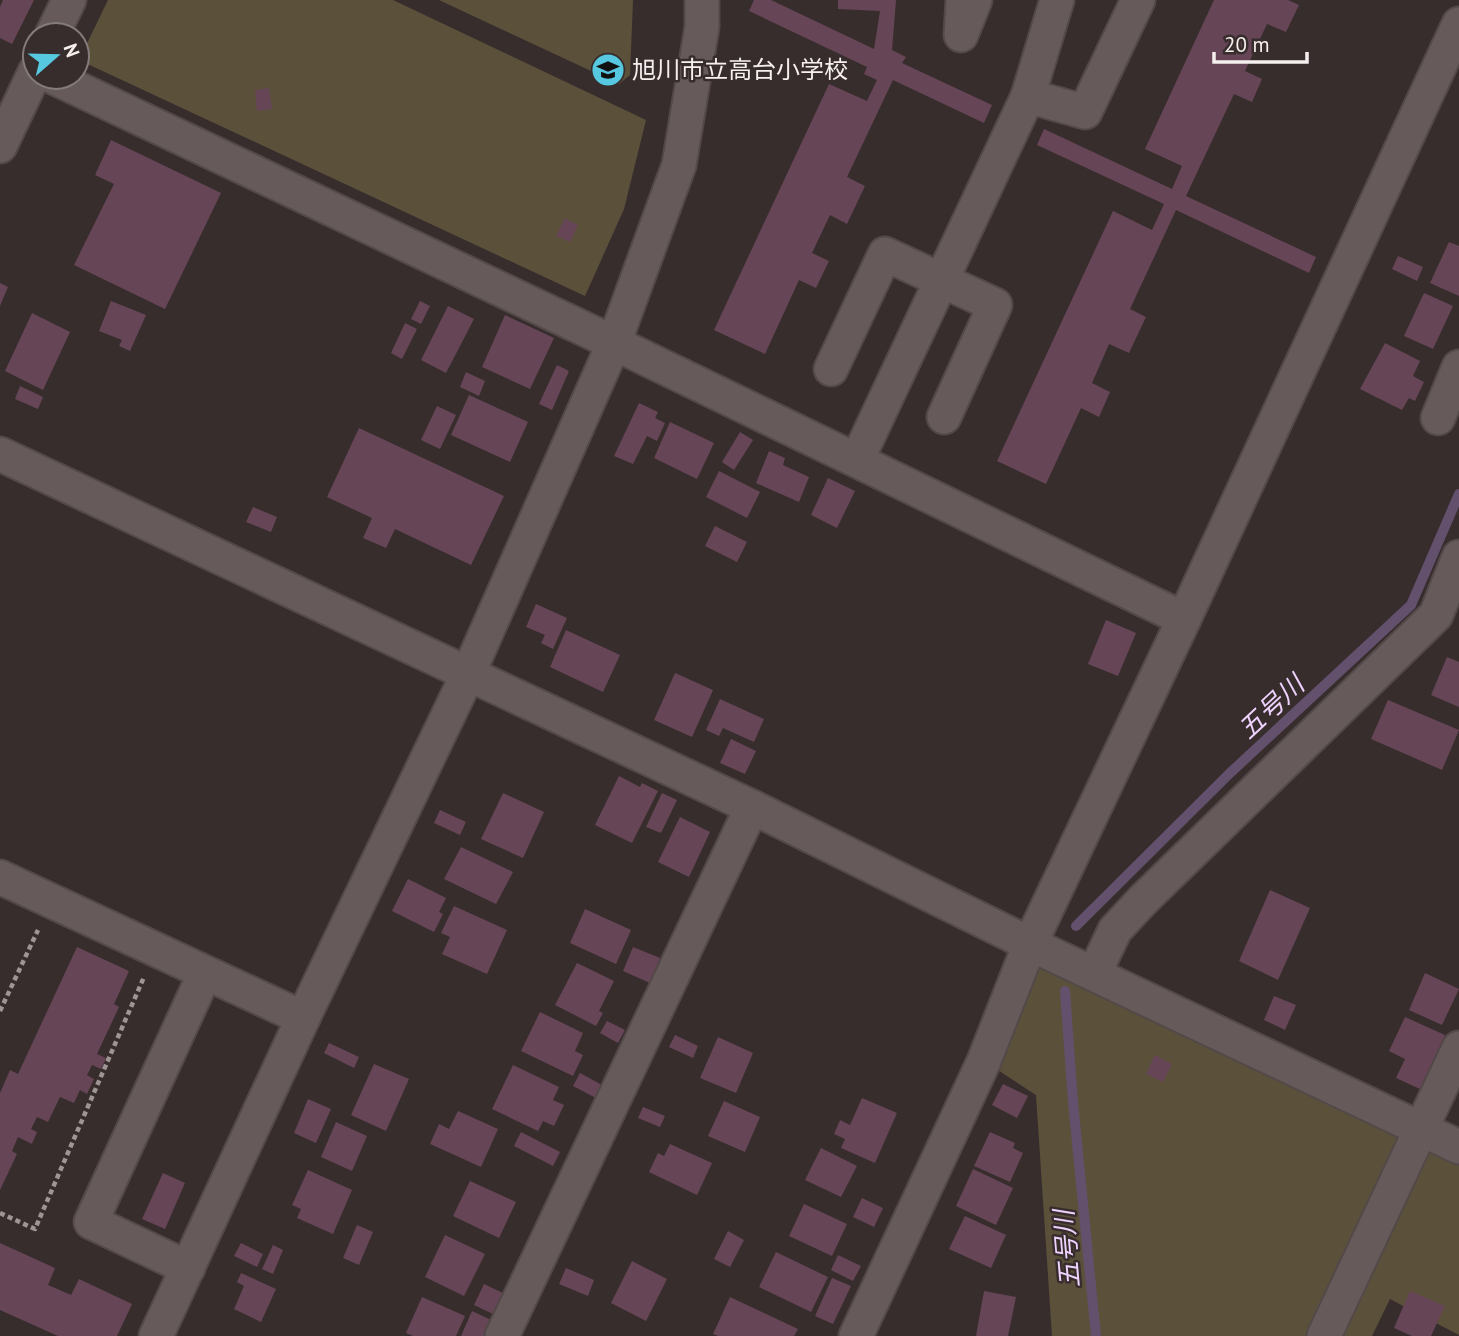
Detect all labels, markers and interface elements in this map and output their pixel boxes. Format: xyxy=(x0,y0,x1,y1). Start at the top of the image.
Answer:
north arrow xyxy=(21,21,91,91)
scale bar xyxy=(1214,21,1307,65)
text: 20 m xyxy=(1224,31,1270,58)
text: N xyxy=(59,40,85,60)
school or university icon: 旭川市立高台小学校 xyxy=(589,51,627,89)
place label: 旭川市立高台小学校 xyxy=(632,54,848,85)
water label: 五号川 xyxy=(1231,666,1313,745)
water label: 五号川 xyxy=(1046,1206,1086,1289)

